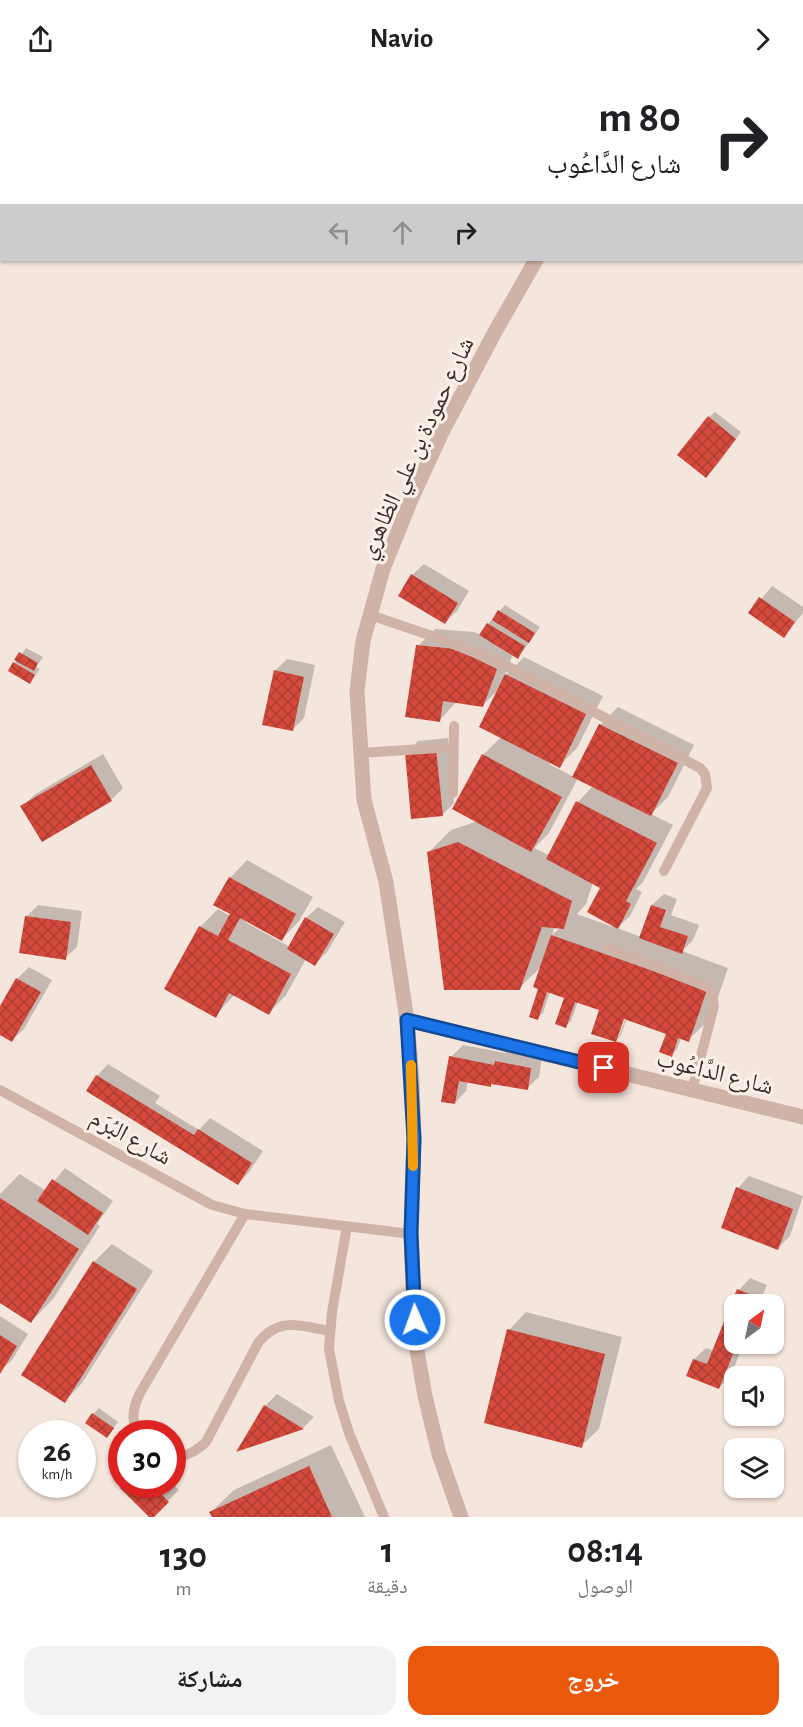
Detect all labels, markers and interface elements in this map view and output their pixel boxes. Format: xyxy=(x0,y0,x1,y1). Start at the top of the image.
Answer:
icon: share xyxy=(24,23,57,56)
icon: forward xyxy=(746,23,779,56)
text: Navio xyxy=(370,25,433,52)
text: 80 m xyxy=(598,97,681,139)
icon: right xyxy=(702,102,780,180)
text: شارع الدَّاعُوب xyxy=(547,151,681,178)
icon: left xyxy=(323,216,356,249)
icon: ahead xyxy=(386,216,419,249)
icon: right xyxy=(449,216,482,249)
street label: شارع حمودة بن علي الظاهري xyxy=(355,334,484,565)
pin xyxy=(578,1042,629,1093)
street label: شارع الدَّاعُوب xyxy=(653,1046,776,1101)
icon: arrive xyxy=(587,1051,620,1084)
street label: شارع البُرَم xyxy=(84,1106,175,1173)
position arrow xyxy=(383,1288,447,1352)
north arrow xyxy=(724,1294,784,1354)
map controls xyxy=(724,1294,784,1498)
button: sound xyxy=(724,1366,784,1426)
speed limit sign: 30 xyxy=(108,1420,186,1498)
text: 26 xyxy=(43,1437,71,1467)
button: layers xyxy=(724,1438,784,1498)
text: km/h xyxy=(42,1467,72,1482)
text: 1 xyxy=(381,1533,394,1569)
text: 08:14 xyxy=(567,1533,643,1569)
text: 130 xyxy=(160,1538,207,1574)
text: دقيقة xyxy=(367,1577,408,1597)
text: الوصول xyxy=(578,1577,633,1597)
text: m xyxy=(175,1579,191,1599)
button: مشاركة xyxy=(24,1646,396,1715)
button: خروج xyxy=(408,1646,779,1715)

